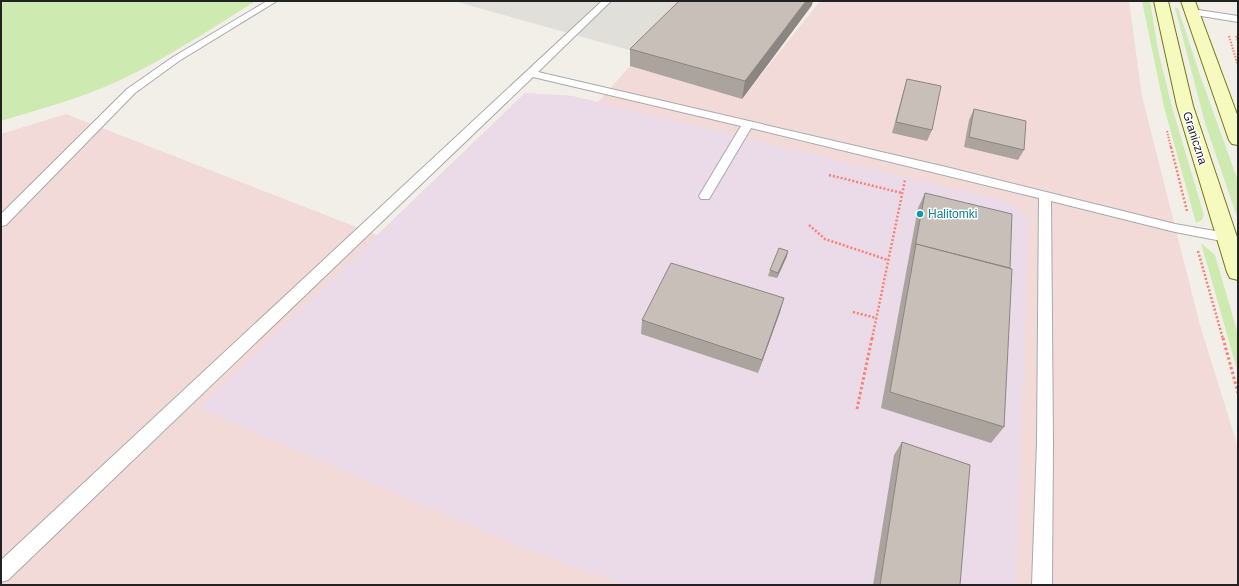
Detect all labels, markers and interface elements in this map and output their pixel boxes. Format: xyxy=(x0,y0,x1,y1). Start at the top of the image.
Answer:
street label: Graniczna xyxy=(1180,110,1210,166)
place label: Halitomki xyxy=(928,207,977,221)
marker: Halitomki xyxy=(915,209,925,219)

